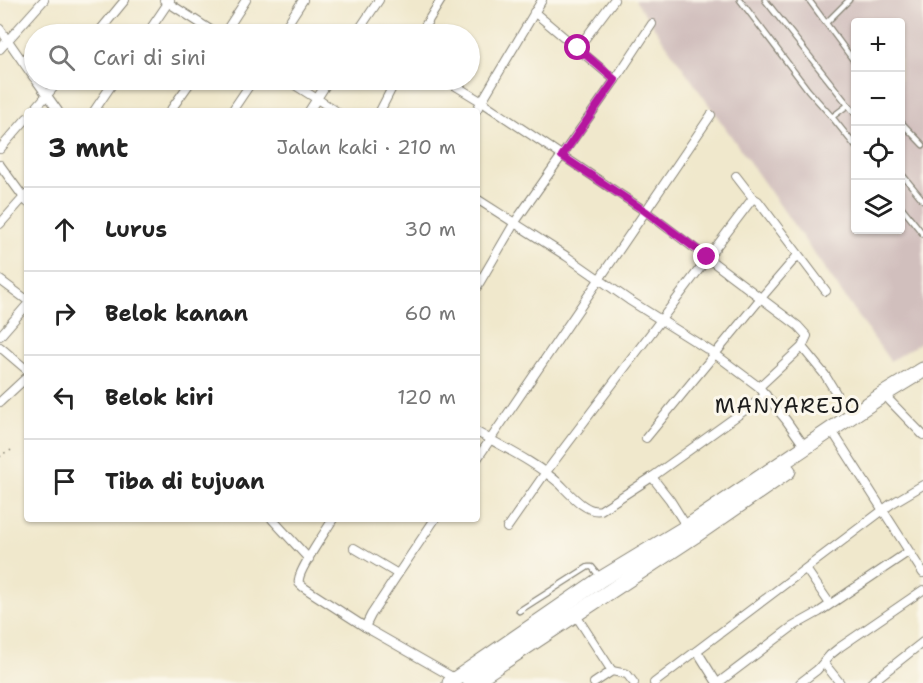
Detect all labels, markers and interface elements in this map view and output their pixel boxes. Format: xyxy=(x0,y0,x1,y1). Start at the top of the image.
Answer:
map controls xyxy=(851,18,905,234)
button: + xyxy=(851,18,905,72)
search box xyxy=(24,24,480,90)
route start xyxy=(564,34,590,60)
icon: search xyxy=(45,41,78,74)
text: Cari di sini xyxy=(93,43,206,72)
button: − xyxy=(851,72,905,126)
button: locate xyxy=(851,126,905,180)
text: 3 mnt xyxy=(48,130,128,165)
text: Jalan kaki · 210 m xyxy=(276,134,456,160)
button: layers xyxy=(851,180,905,234)
icon: ahead xyxy=(48,213,81,246)
text: Lurus xyxy=(105,215,167,244)
text: 30 m xyxy=(404,216,456,242)
route end xyxy=(693,243,719,269)
icon: right xyxy=(48,297,81,330)
text: Belok kanan xyxy=(105,299,248,328)
text: 60 m xyxy=(404,300,456,326)
icon: left xyxy=(48,381,81,414)
text: Belok kiri xyxy=(105,383,214,412)
text: 120 m xyxy=(397,384,456,410)
district label: MANYAREJO xyxy=(715,392,861,420)
icon: arrive xyxy=(48,465,81,498)
text: Tiba di tujuan xyxy=(105,467,265,496)

